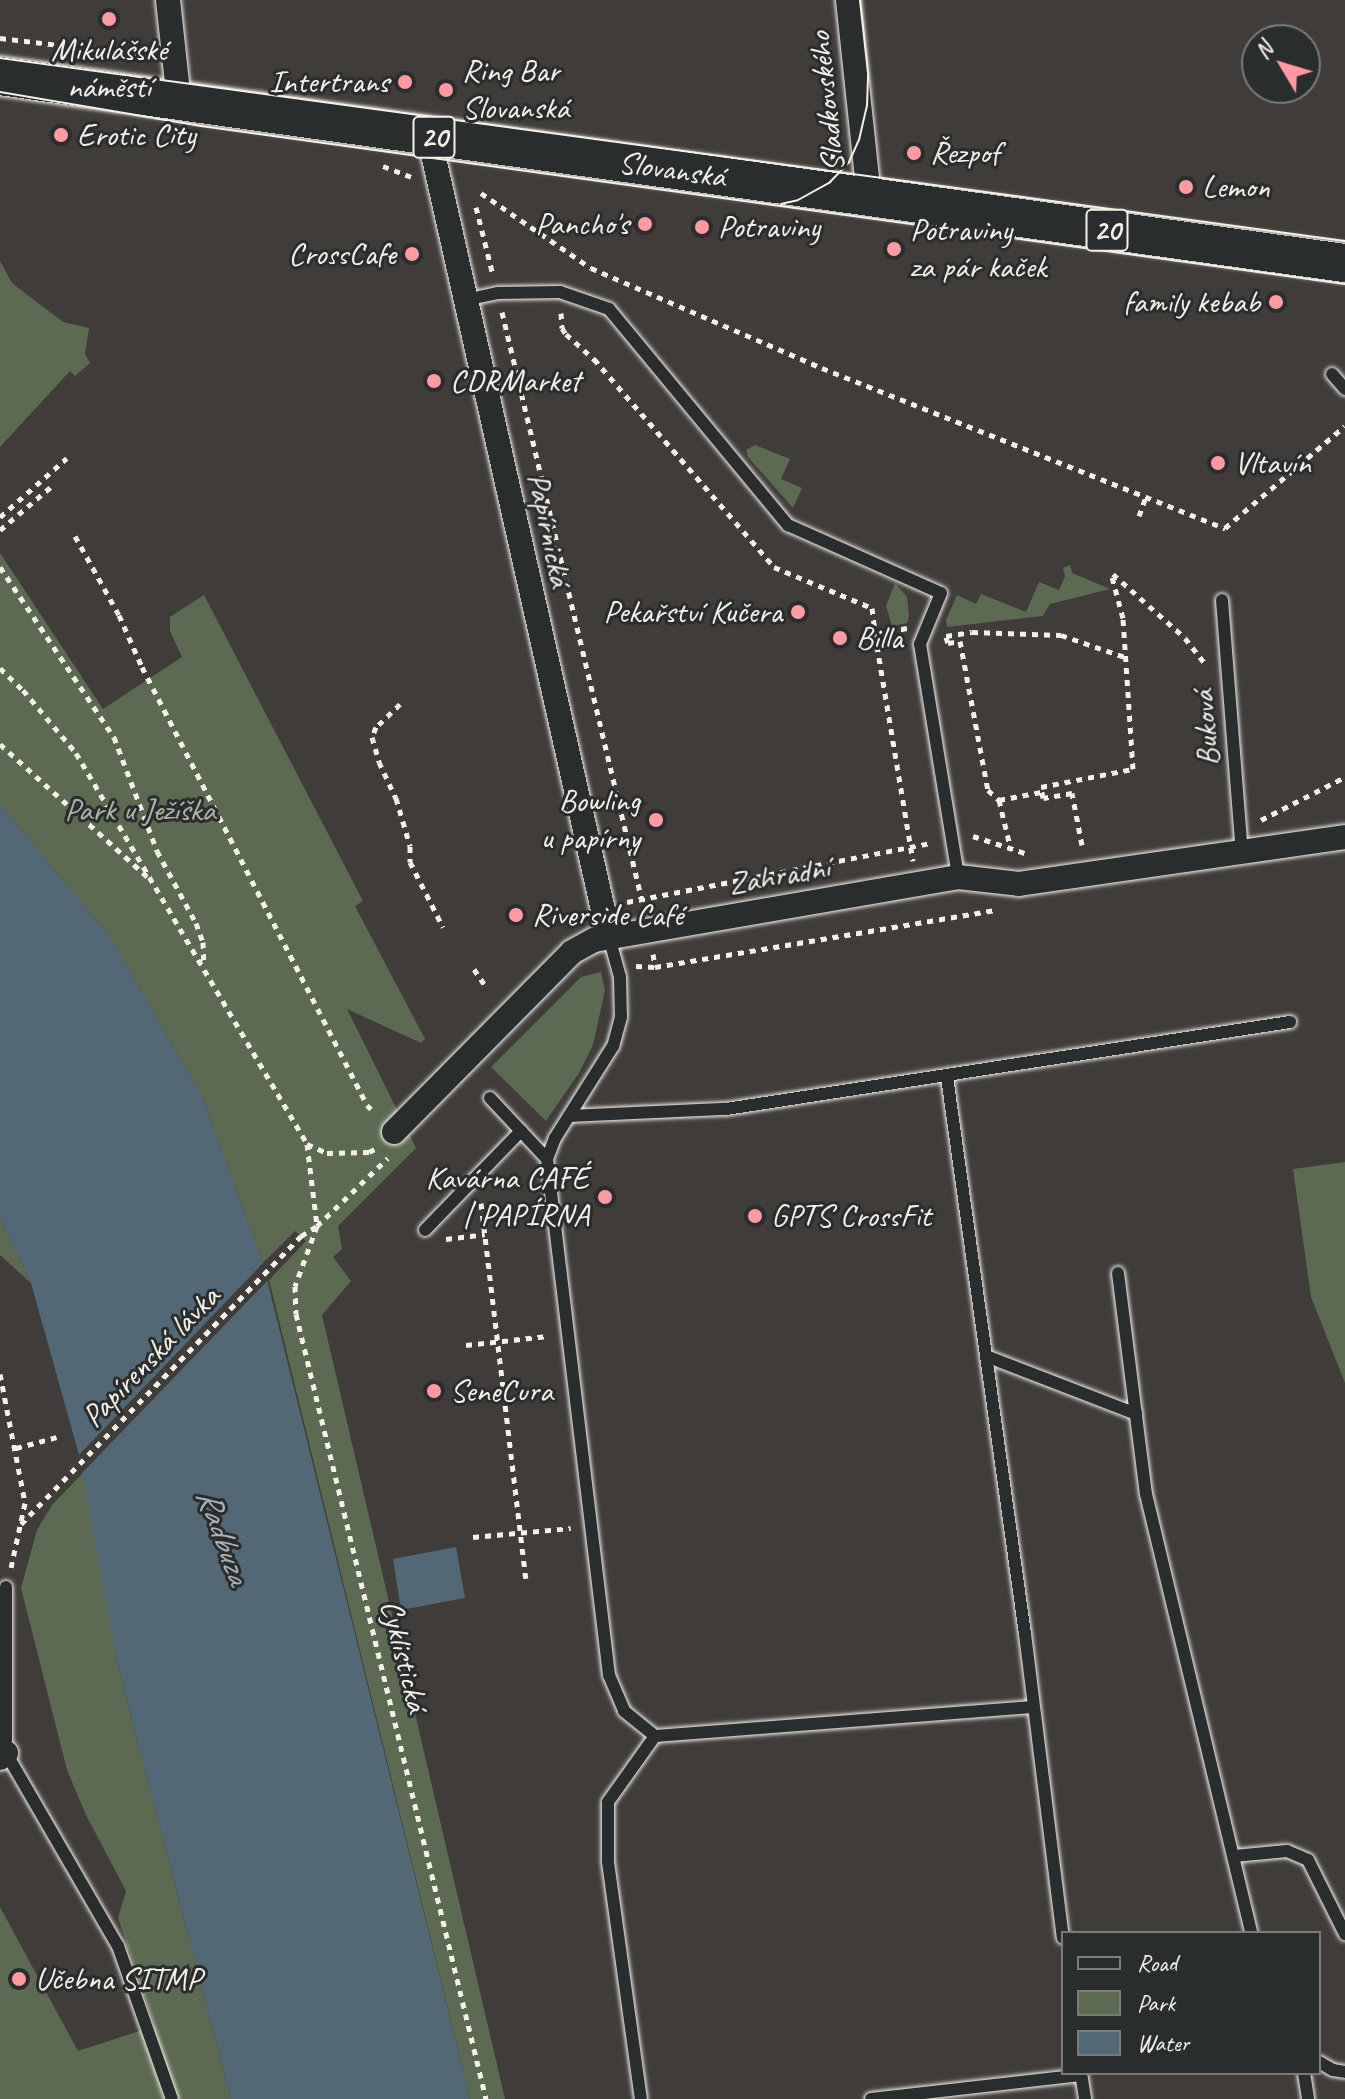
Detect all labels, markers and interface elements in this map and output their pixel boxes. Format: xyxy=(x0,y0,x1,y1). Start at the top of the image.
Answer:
marker: Mikulášské náměstí xyxy=(100,10,118,28)
north arrow xyxy=(1241,24,1321,104)
street label: Sladkovského xyxy=(801,30,853,174)
place label: Mikulášské náměstí xyxy=(51,32,167,107)
text: N xyxy=(1248,36,1279,64)
place label: Ring Bar Slovanská xyxy=(462,53,569,128)
place label: Intertrans xyxy=(269,63,389,101)
marker: Intertrans xyxy=(396,73,414,91)
marker: Ring Bar Slovanská xyxy=(437,81,455,99)
road number: 20 xyxy=(412,111,456,163)
place label: Erotic City xyxy=(77,116,196,154)
marker: Erotic City xyxy=(52,126,70,144)
place label: Řezpof xyxy=(930,134,999,172)
street label: Slovanská xyxy=(616,144,728,196)
marker: Řezpof xyxy=(905,144,923,162)
place label: Lemon xyxy=(1202,168,1270,206)
marker: Lemon xyxy=(1177,178,1195,196)
road number: 20 xyxy=(1085,204,1129,256)
place label: Pancho's xyxy=(535,205,629,243)
place label: Potraviny xyxy=(718,208,820,246)
place label: Potraviny za pár kaček xyxy=(910,212,1046,287)
marker: Pancho's xyxy=(636,215,654,233)
marker: Potraviny xyxy=(693,218,711,236)
place label: CrossCafe xyxy=(288,235,396,273)
marker: Potraviny za pár kaček xyxy=(885,240,903,258)
marker: CrossCafe xyxy=(403,245,421,263)
place label: family kebab xyxy=(1124,283,1260,321)
marker: family kebab xyxy=(1267,293,1285,311)
place label: CDRMarket xyxy=(450,362,580,400)
marker: CDRMarket xyxy=(425,372,443,390)
place label: Vltavín xyxy=(1234,444,1311,482)
marker: Vltavín xyxy=(1209,454,1227,472)
street label: Papírnická xyxy=(518,470,580,590)
place label: Pekařství Kučera xyxy=(604,593,782,631)
marker: Pekařství Kučera xyxy=(789,603,807,621)
place label: Billa xyxy=(856,619,903,657)
marker: Billa xyxy=(831,629,849,647)
street label: Buková xyxy=(1184,688,1228,768)
place label: Bowling u papírny xyxy=(539,783,640,858)
park label: Park u Ježíška xyxy=(65,791,215,829)
marker: Bowling u papírny xyxy=(647,811,665,829)
street label: Zahradní xyxy=(725,848,833,904)
place label: Riverside Café xyxy=(532,896,684,934)
marker: Riverside Café xyxy=(507,906,525,924)
place label: Kavárna CAFÉ | PAPÍRNA xyxy=(426,1160,589,1235)
marker: Kavárna CAFÉ | PAPÍRNA xyxy=(596,1188,614,1206)
place label: GPTS CrossFit xyxy=(771,1197,931,1235)
marker: GPTS CrossFit xyxy=(746,1207,764,1225)
street label: Papírenská lávka xyxy=(74,1278,228,1436)
place label: SeneCura xyxy=(450,1372,553,1410)
marker: SeneCura xyxy=(425,1382,443,1400)
water label: Radbuza xyxy=(188,1483,260,1589)
street label: Cyklistická xyxy=(372,1596,436,1716)
legend xyxy=(1061,1931,1321,2075)
text: Road xyxy=(1137,1948,1177,1978)
place label: Učebna SITMP xyxy=(35,1960,201,1998)
marker: Učebna SITMP xyxy=(10,1970,28,1988)
text: Park xyxy=(1137,1988,1175,2018)
text: Water xyxy=(1137,2028,1189,2058)

